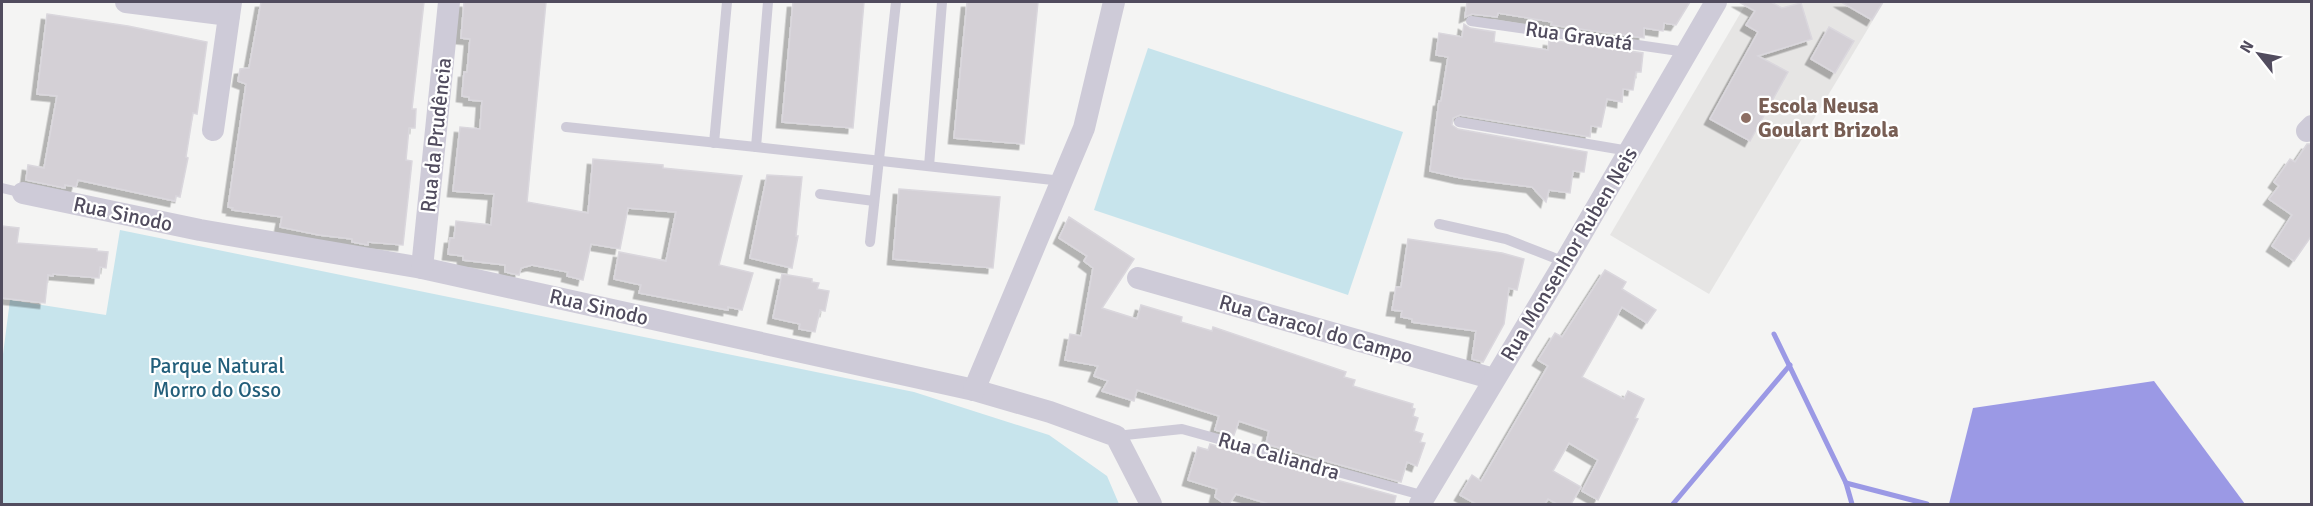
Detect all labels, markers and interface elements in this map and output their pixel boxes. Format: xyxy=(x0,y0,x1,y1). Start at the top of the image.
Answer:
street label: Rua Gravatá xyxy=(1524,16,1634,56)
north arrow xyxy=(2229,24,2289,84)
text: N xyxy=(2236,37,2258,57)
street label: Rua da Prudência xyxy=(415,56,457,214)
place label: Escola Neusa Goulart Brizola xyxy=(1758,93,1899,143)
marker: Escola Neusa Goulart Brizola xyxy=(1739,111,1753,125)
street label: Rua Monsenhor Ruben Neis xyxy=(1495,142,1643,366)
street label: Rua Sinodo xyxy=(71,191,175,237)
street label: Rua Sinodo xyxy=(547,283,651,331)
street label: Rua Caracol do Campo xyxy=(1216,289,1416,369)
park label: Parque Natural Morro do Osso xyxy=(149,353,285,403)
street label: Rua Caliandra xyxy=(1215,426,1343,486)

